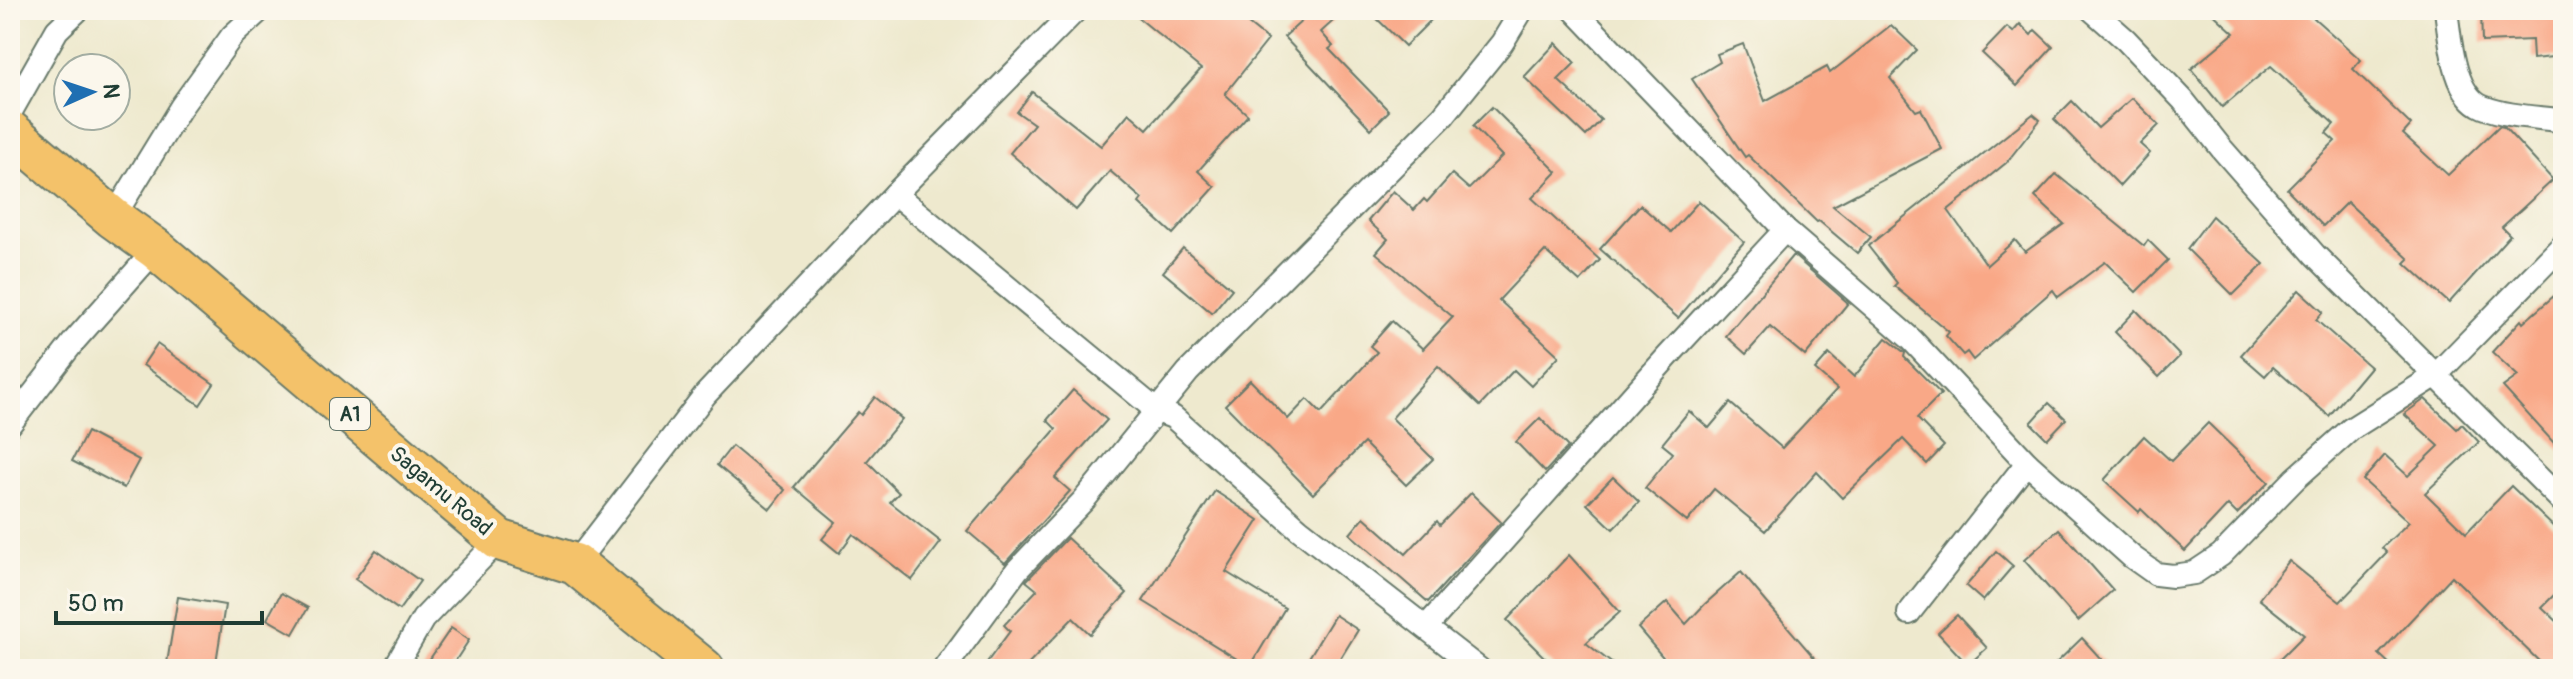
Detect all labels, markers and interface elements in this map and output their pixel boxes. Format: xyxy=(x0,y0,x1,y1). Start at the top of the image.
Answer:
north arrow xyxy=(52,52,132,132)
text: N xyxy=(97,83,125,99)
road number: A1 xyxy=(330,398,370,430)
street label: Sagamu Road xyxy=(384,440,498,542)
scale bar xyxy=(56,575,262,625)
text: 50 m xyxy=(68,589,124,618)

